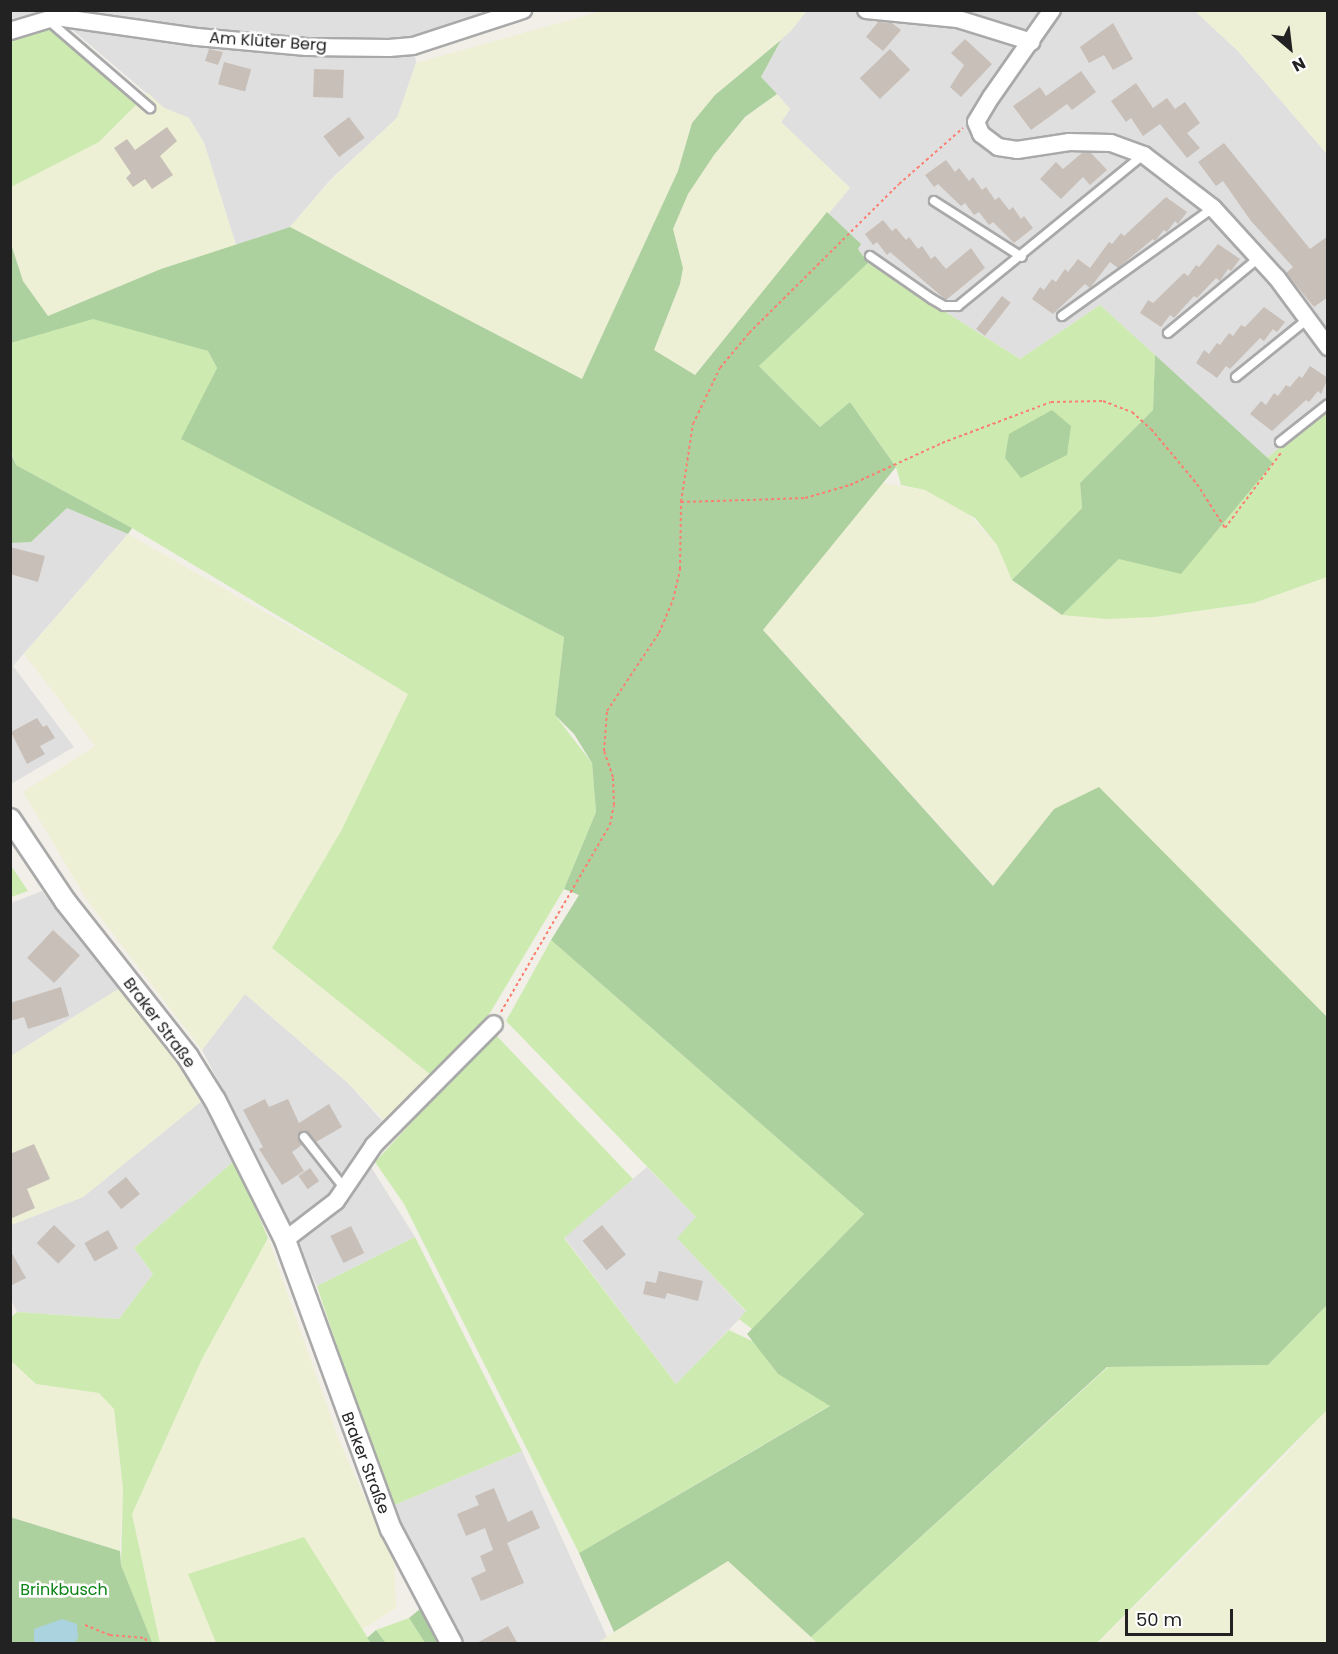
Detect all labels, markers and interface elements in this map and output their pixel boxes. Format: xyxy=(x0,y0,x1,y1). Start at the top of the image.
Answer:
north arrow xyxy=(1260,18,1320,78)
street label: Am Klüter Berg xyxy=(209,28,327,56)
text: N xyxy=(1288,51,1309,77)
street label: Braker Straße xyxy=(119,974,199,1072)
street label: Braker Straße xyxy=(337,1409,393,1517)
park label: Brinkbusch xyxy=(20,1580,108,1600)
scale bar xyxy=(1128,1597,1236,1635)
text: 50 m xyxy=(1136,1607,1182,1632)

